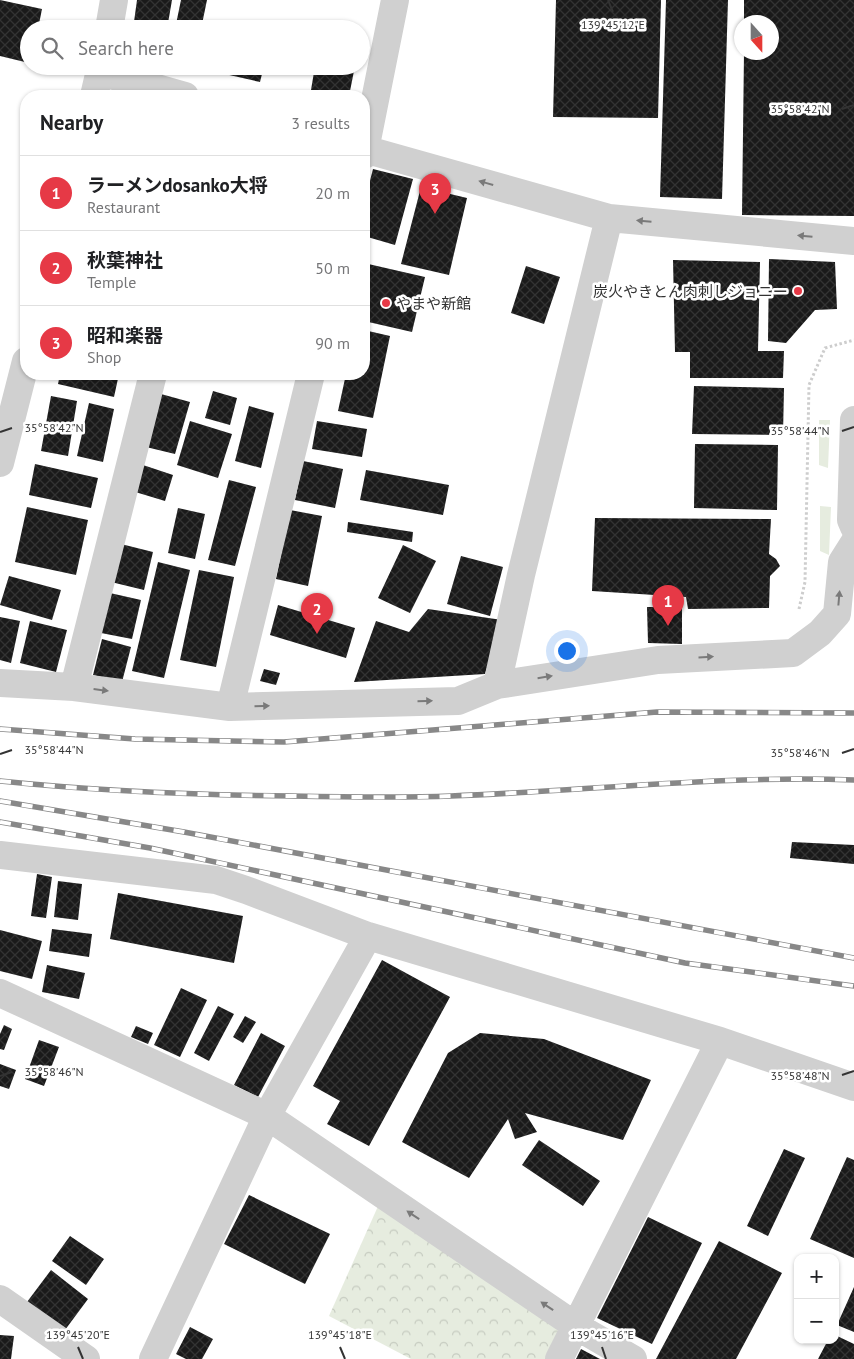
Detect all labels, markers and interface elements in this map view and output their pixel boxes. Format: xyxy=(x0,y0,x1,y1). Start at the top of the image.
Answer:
north arrow xyxy=(734,15,779,60)
text: 139°45'12"E xyxy=(581,17,645,32)
search box xyxy=(20,20,370,75)
icon: search xyxy=(38,34,66,62)
text: Search here xyxy=(78,36,174,60)
text: 35°58'42"N xyxy=(770,101,830,116)
text: Nearby xyxy=(40,109,103,136)
text: 3 results xyxy=(291,113,350,133)
text: ラーメンdosanko大将 xyxy=(87,173,268,197)
pin: 3 xyxy=(419,173,451,214)
one-way arrow xyxy=(478,179,493,187)
text: 1 xyxy=(51,183,61,203)
text: 20 m xyxy=(315,183,350,203)
text: Restaurant xyxy=(87,197,160,217)
one-way arrow xyxy=(635,217,651,225)
one-way arrow xyxy=(797,232,813,240)
text: 秋葉神社 xyxy=(87,248,163,272)
text: 2 xyxy=(51,258,61,278)
text: 50 m xyxy=(315,258,350,278)
text: Temple xyxy=(87,272,136,292)
place label: 炭火やきとん肉刺しジョニー xyxy=(593,282,788,301)
marker: 炭火やきとん肉刺しジョニー xyxy=(792,285,804,297)
place label: やまや新館 xyxy=(396,294,471,313)
marker: やまや新館 xyxy=(380,297,392,309)
text: 昭和楽器 xyxy=(87,323,163,347)
text: 3 xyxy=(51,333,61,353)
text: 90 m xyxy=(315,333,350,353)
text: Shop xyxy=(87,347,121,367)
text: 35°58'42"N xyxy=(24,420,84,435)
text: 35°58'44"N xyxy=(770,423,830,438)
pin: 1 xyxy=(652,585,684,626)
one-way arrow xyxy=(835,589,843,605)
pin: 2 xyxy=(301,593,333,634)
your location xyxy=(554,638,580,664)
one-way arrow xyxy=(699,653,715,661)
one-way arrow xyxy=(538,673,554,681)
one-way arrow xyxy=(93,686,109,694)
one-way arrow xyxy=(417,697,433,705)
one-way arrow xyxy=(255,701,271,709)
text: 35°58'44"N xyxy=(24,742,84,757)
text: 35°58'46"N xyxy=(770,745,830,760)
text: 35°58'46"N xyxy=(24,1064,84,1079)
text: 35°58'48"N xyxy=(770,1068,830,1083)
one-way arrow xyxy=(406,1210,419,1220)
map controls xyxy=(794,1254,839,1344)
button: + xyxy=(794,1254,839,1299)
button: − xyxy=(794,1299,839,1344)
one-way arrow xyxy=(540,1301,554,1311)
text: 139°45'20"E xyxy=(46,1327,110,1342)
text: 139°45'18"E xyxy=(308,1327,372,1342)
text: 139°45'16"E xyxy=(570,1327,634,1342)

